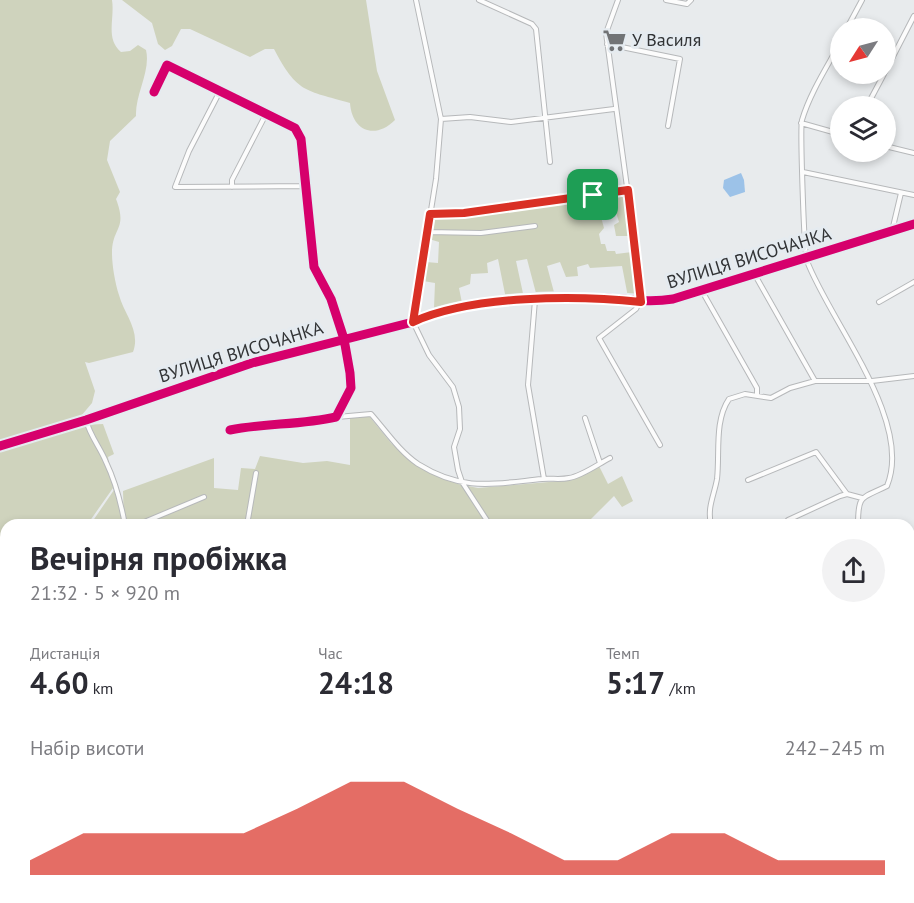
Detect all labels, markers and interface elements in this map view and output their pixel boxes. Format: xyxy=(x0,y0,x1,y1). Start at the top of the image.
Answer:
north arrow xyxy=(830,18,896,84)
map controls xyxy=(830,18,896,162)
supermarket icon: У Василя xyxy=(601,27,627,53)
place label: У Василя xyxy=(632,28,701,51)
button: layers xyxy=(830,96,896,162)
pin xyxy=(567,169,618,220)
icon: arrive xyxy=(576,178,609,211)
street label: ВУЛИЦЯ ВИСОЧАНКА xyxy=(664,221,834,293)
street label: ВУЛИЦЯ ВИСОЧАНКА xyxy=(156,315,326,387)
text: Вечірня пробіжка xyxy=(30,536,287,579)
button: share xyxy=(822,539,885,602)
text: 21:32 · 5 × 920 m xyxy=(30,580,180,606)
text: Дистанція xyxy=(30,643,100,663)
text: Час xyxy=(318,643,343,663)
text: Темп xyxy=(606,643,640,663)
text: 4.60 xyxy=(30,663,88,702)
text: 24:18 xyxy=(318,663,394,702)
text: 5:17 xyxy=(606,663,665,702)
text: km xyxy=(88,678,113,698)
text: /km xyxy=(665,678,696,698)
text: Набір висоти xyxy=(30,735,144,761)
text: 242–245 m xyxy=(785,735,885,761)

